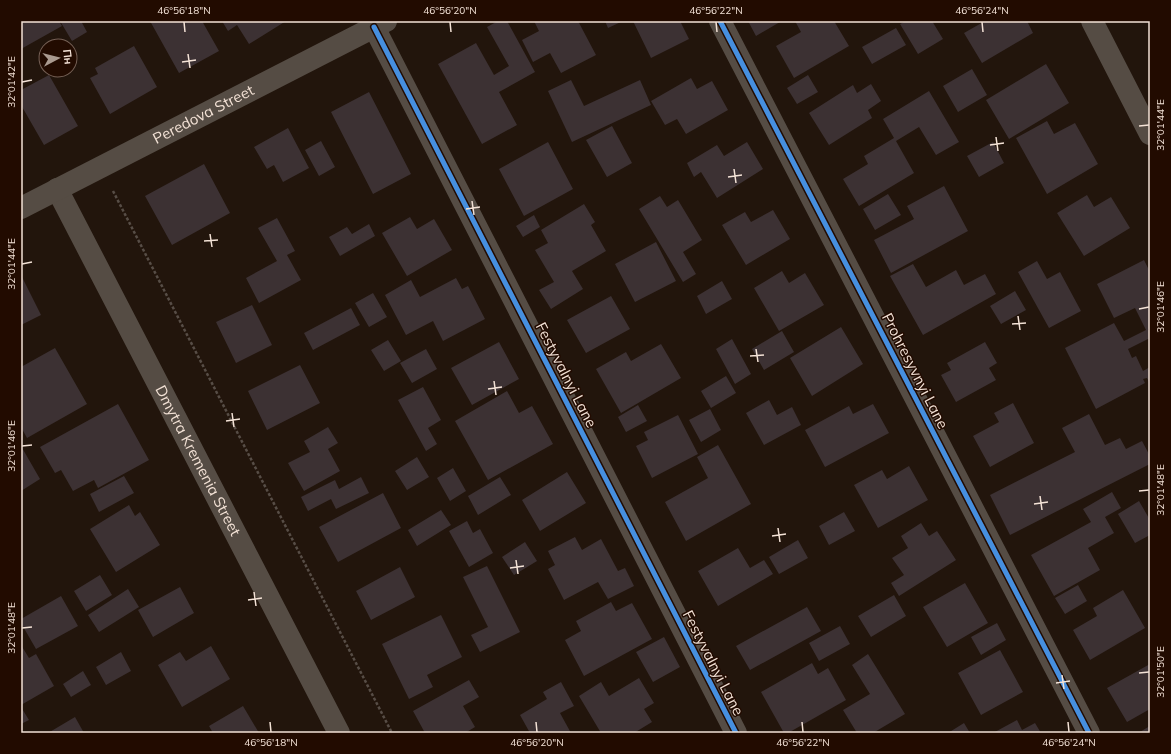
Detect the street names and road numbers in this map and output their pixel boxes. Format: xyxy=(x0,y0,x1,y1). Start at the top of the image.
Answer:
street label: Peredova Street xyxy=(150,80,257,148)
street label: Prohresyvnyi Lane xyxy=(878,310,953,432)
street label: Festyvalnyi Lane xyxy=(532,319,601,431)
street label: Dmytra Kremenia Street xyxy=(151,382,245,539)
street label: Festyvalnyi Lane xyxy=(679,607,748,719)

